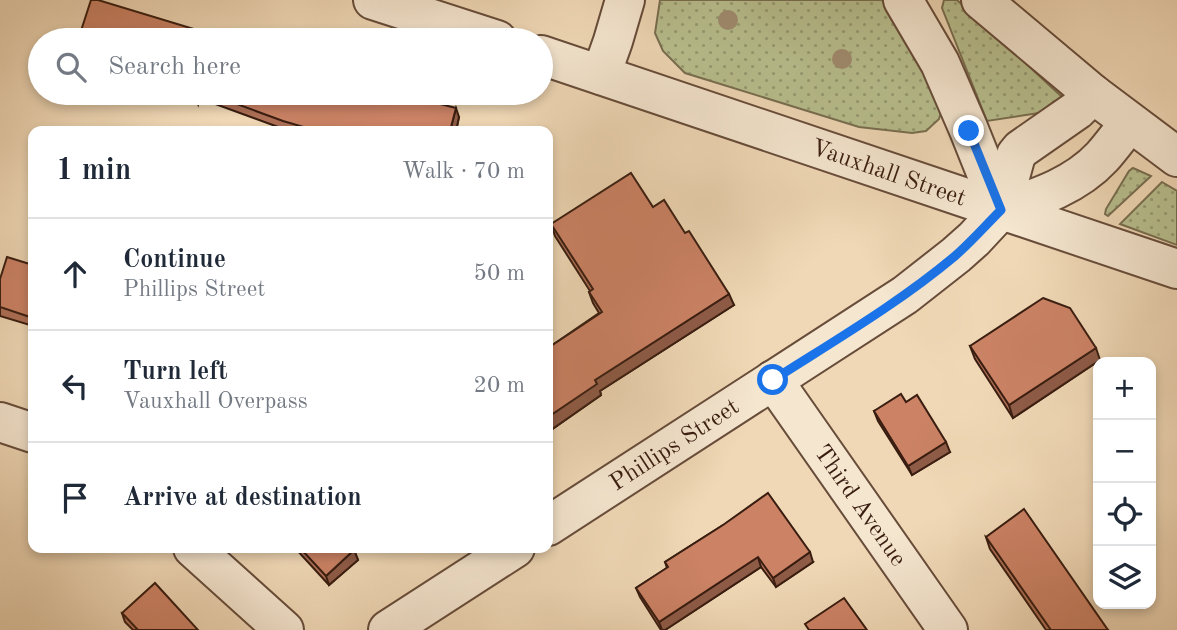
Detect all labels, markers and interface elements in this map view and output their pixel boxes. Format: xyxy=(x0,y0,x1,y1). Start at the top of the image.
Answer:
search box xyxy=(28,28,553,105)
icon: search xyxy=(52,48,90,86)
text: Search here xyxy=(108,54,241,80)
route end xyxy=(953,115,984,146)
street label: Vauxhall Street xyxy=(808,136,969,212)
text: 1 min xyxy=(56,156,131,186)
text: Walk · 70 m xyxy=(402,160,525,183)
text: Continue xyxy=(123,247,226,273)
icon: ahead xyxy=(56,255,94,293)
text: 50 m xyxy=(474,262,525,285)
text: Phillips Street xyxy=(123,278,265,301)
map controls xyxy=(1093,357,1156,609)
button: + xyxy=(1093,357,1156,420)
text: Turn left xyxy=(123,359,228,385)
route start xyxy=(757,364,788,395)
icon: left xyxy=(56,367,94,405)
text: 20 m xyxy=(474,374,525,397)
text: Vauxhall Overpass xyxy=(123,390,308,413)
street label: Phillips Street xyxy=(606,395,744,496)
button: − xyxy=(1093,420,1156,483)
street label: Third Avenue xyxy=(809,441,910,571)
icon: arrive xyxy=(56,479,94,517)
button: locate xyxy=(1093,483,1156,546)
text: Arrive at destination xyxy=(123,485,362,511)
button: layers xyxy=(1093,546,1156,609)

